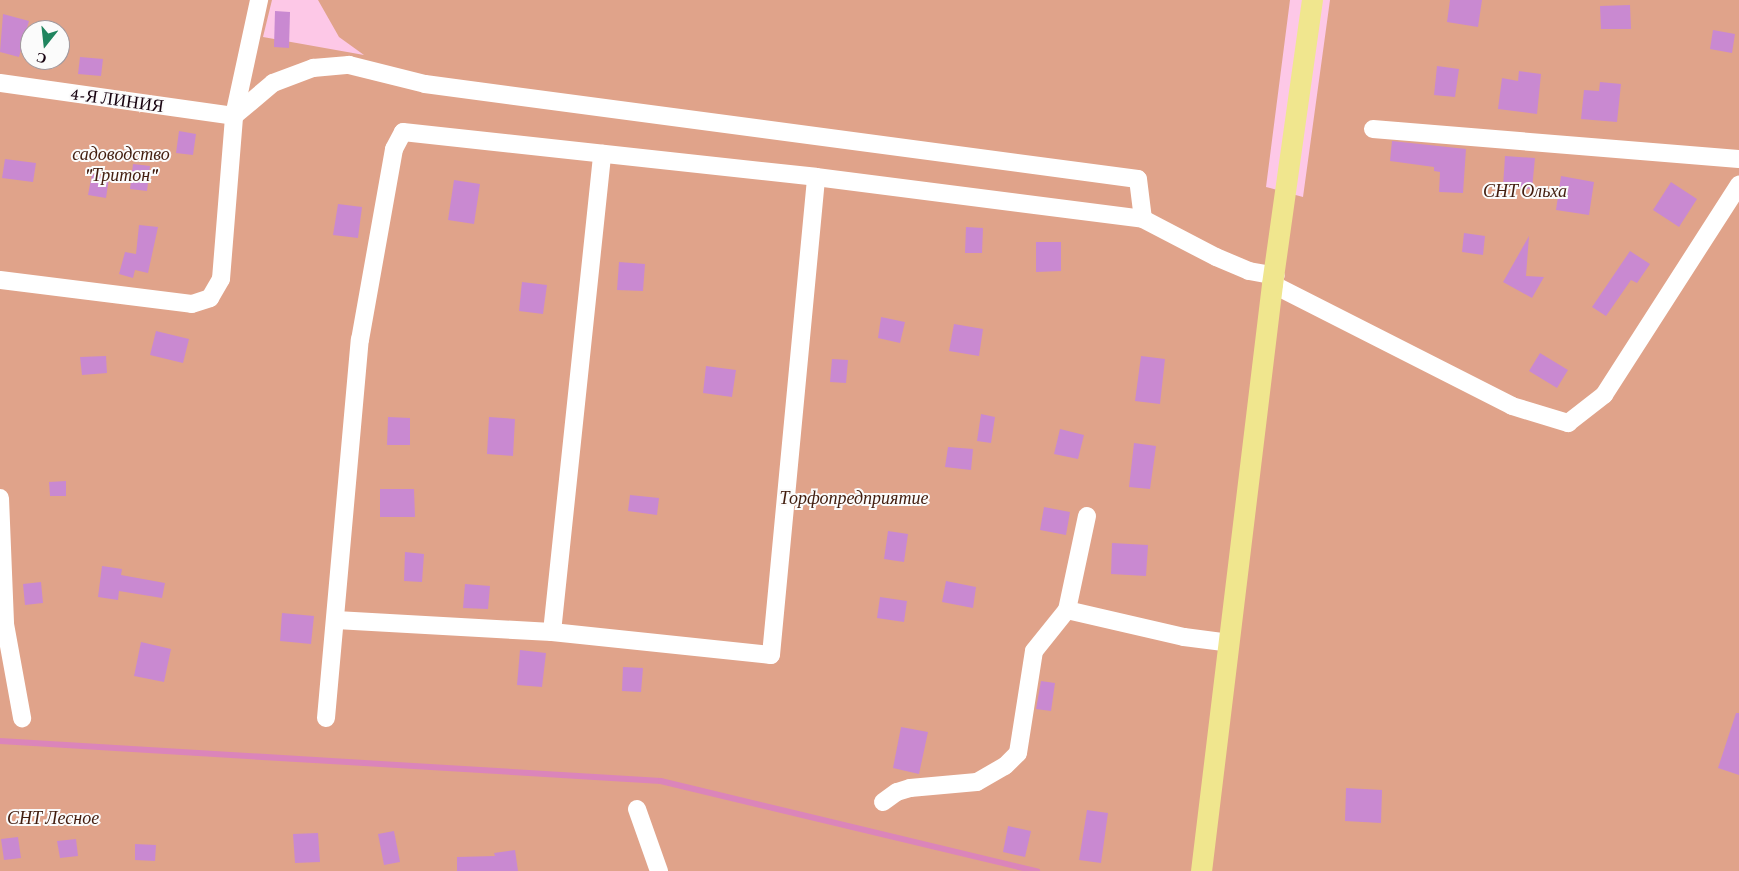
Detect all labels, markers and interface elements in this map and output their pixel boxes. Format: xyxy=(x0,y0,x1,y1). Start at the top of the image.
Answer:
north arrow xyxy=(20,20,70,70)
text: С xyxy=(34,49,48,68)
street label: 4-Я ЛИНИЯ xyxy=(69,83,165,117)
park label: садоводство "Тритон" xyxy=(72,144,170,186)
park label: СНТ Ольха xyxy=(1483,180,1567,202)
park label: Торфопредприятие xyxy=(780,487,928,509)
park label: СНТ Лесное xyxy=(7,807,99,829)

